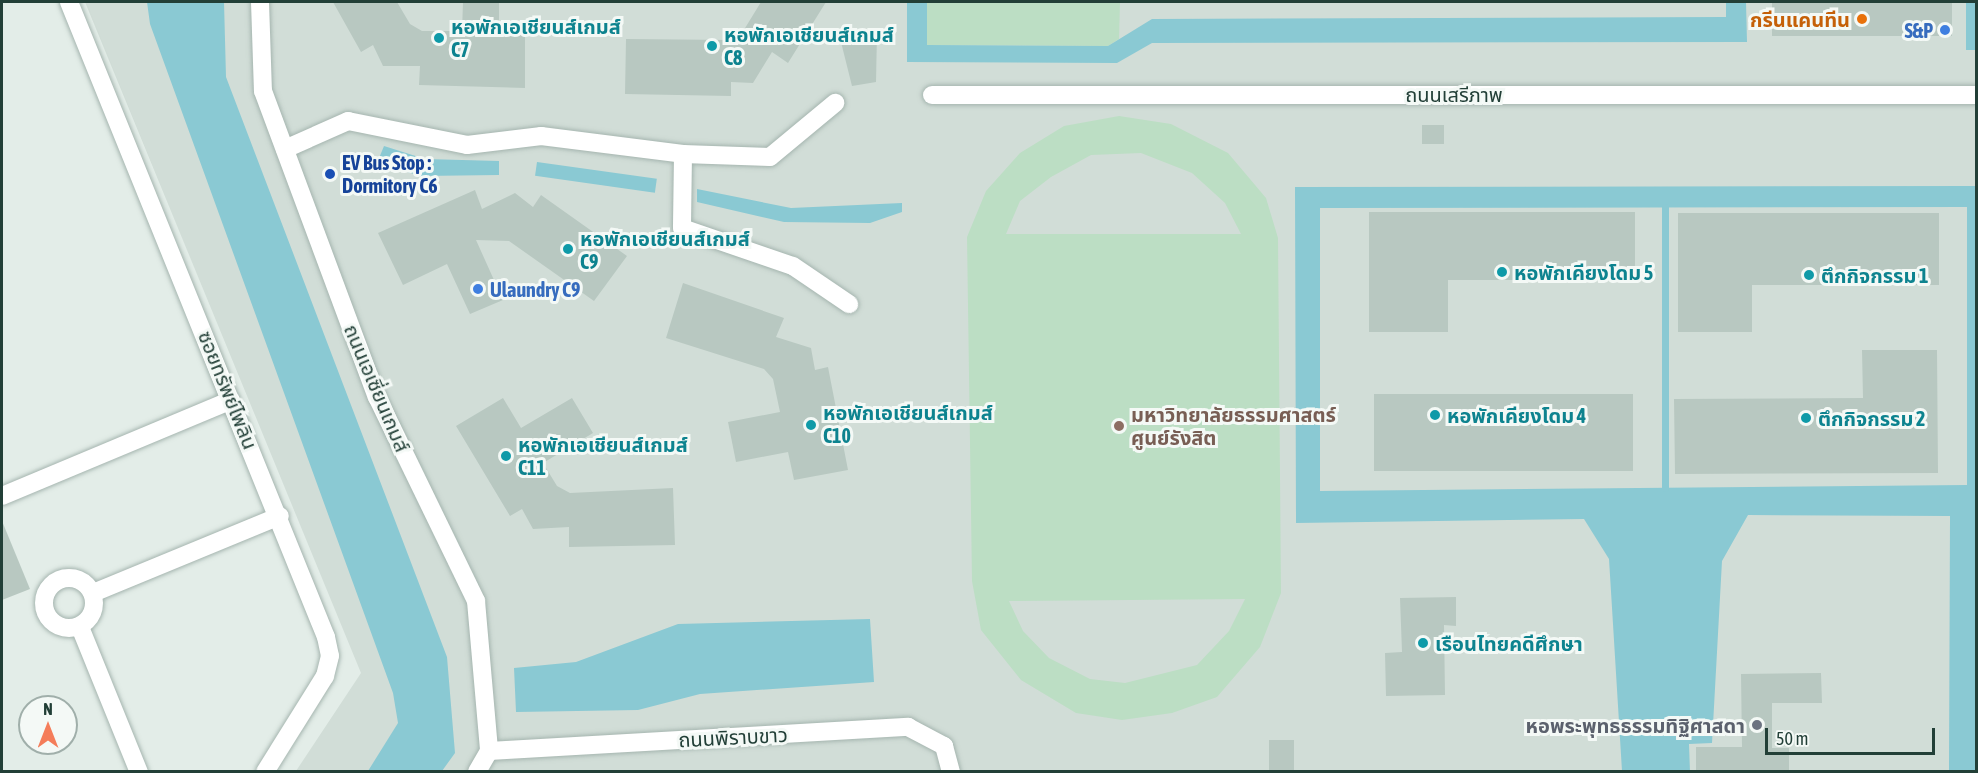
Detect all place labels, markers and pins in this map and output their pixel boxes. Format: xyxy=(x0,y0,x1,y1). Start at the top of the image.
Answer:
place label: กรีนแคนทีน xyxy=(1750,7,1850,31)
marker: กรีนแคนทีน xyxy=(1855,12,1869,26)
place label: หอพักเอเชียนส์เกมส์ C7 xyxy=(451,14,621,61)
place label: S&P xyxy=(1904,18,1933,42)
place label: หอพักเอเชียนส์เกมส์ C8 xyxy=(724,22,894,69)
marker: S&P xyxy=(1938,23,1952,37)
marker: หอพักเอเชียนส์เกมส์ C7 xyxy=(432,31,446,45)
marker: หอพักเอเชียนส์เกมส์ C8 xyxy=(705,39,719,53)
place label: EV Bus Stop : Dormitory C6 xyxy=(342,150,438,197)
marker: EV Bus Stop : Dormitory C6 xyxy=(323,167,337,181)
place label: หอพักเอเชียนส์เกมส์ C9 xyxy=(580,226,750,273)
marker: หอพักเอเชียนส์เกมส์ C9 xyxy=(561,242,575,256)
place label: หอพักเคียงโดม 5 xyxy=(1514,260,1653,284)
place label: ตึกกิจกรรม 1 xyxy=(1821,263,1928,287)
marker: หอพักเคียงโดม 5 xyxy=(1495,265,1509,279)
marker: ตึกกิจกรรม 1 xyxy=(1802,268,1816,282)
place label: Ulaundry C9 xyxy=(490,277,581,301)
marker: Ulaundry C9 xyxy=(471,282,485,296)
place label: หอพักเอเชียนส์เกมส์ C10 xyxy=(823,401,993,448)
place label: มหาวิทยาลัยธรรมศาสตร์ ศูนย์รังสิต xyxy=(1131,402,1336,449)
place label: หอพักเคียงโดม 4 xyxy=(1447,403,1586,427)
place label: ตึกกิจกรรม 2 xyxy=(1818,406,1925,430)
marker: หอพักเคียงโดม 4 xyxy=(1428,408,1442,422)
marker: ตึกกิจกรรม 2 xyxy=(1799,411,1813,425)
marker: หอพักเอเชียนส์เกมส์ C10 xyxy=(804,418,818,432)
marker: มหาวิทยาลัยธรรมศาสตร์ ศูนย์รังสิต xyxy=(1112,419,1126,433)
place label: หอพักเอเชียนส์เกมส์ C11 xyxy=(518,432,688,479)
marker: หอพักเอเชียนส์เกมส์ C11 xyxy=(499,449,513,463)
place label: เรือนไทยคดีศึกษา xyxy=(1435,631,1583,655)
marker: เรือนไทยคดีศึกษา xyxy=(1416,636,1430,650)
place label: หอพระพุทธธรรมทิฐิศาสดา xyxy=(1526,713,1745,737)
marker: หอพระพุทธธรรมทิฐิศาสดา xyxy=(1750,718,1764,732)

